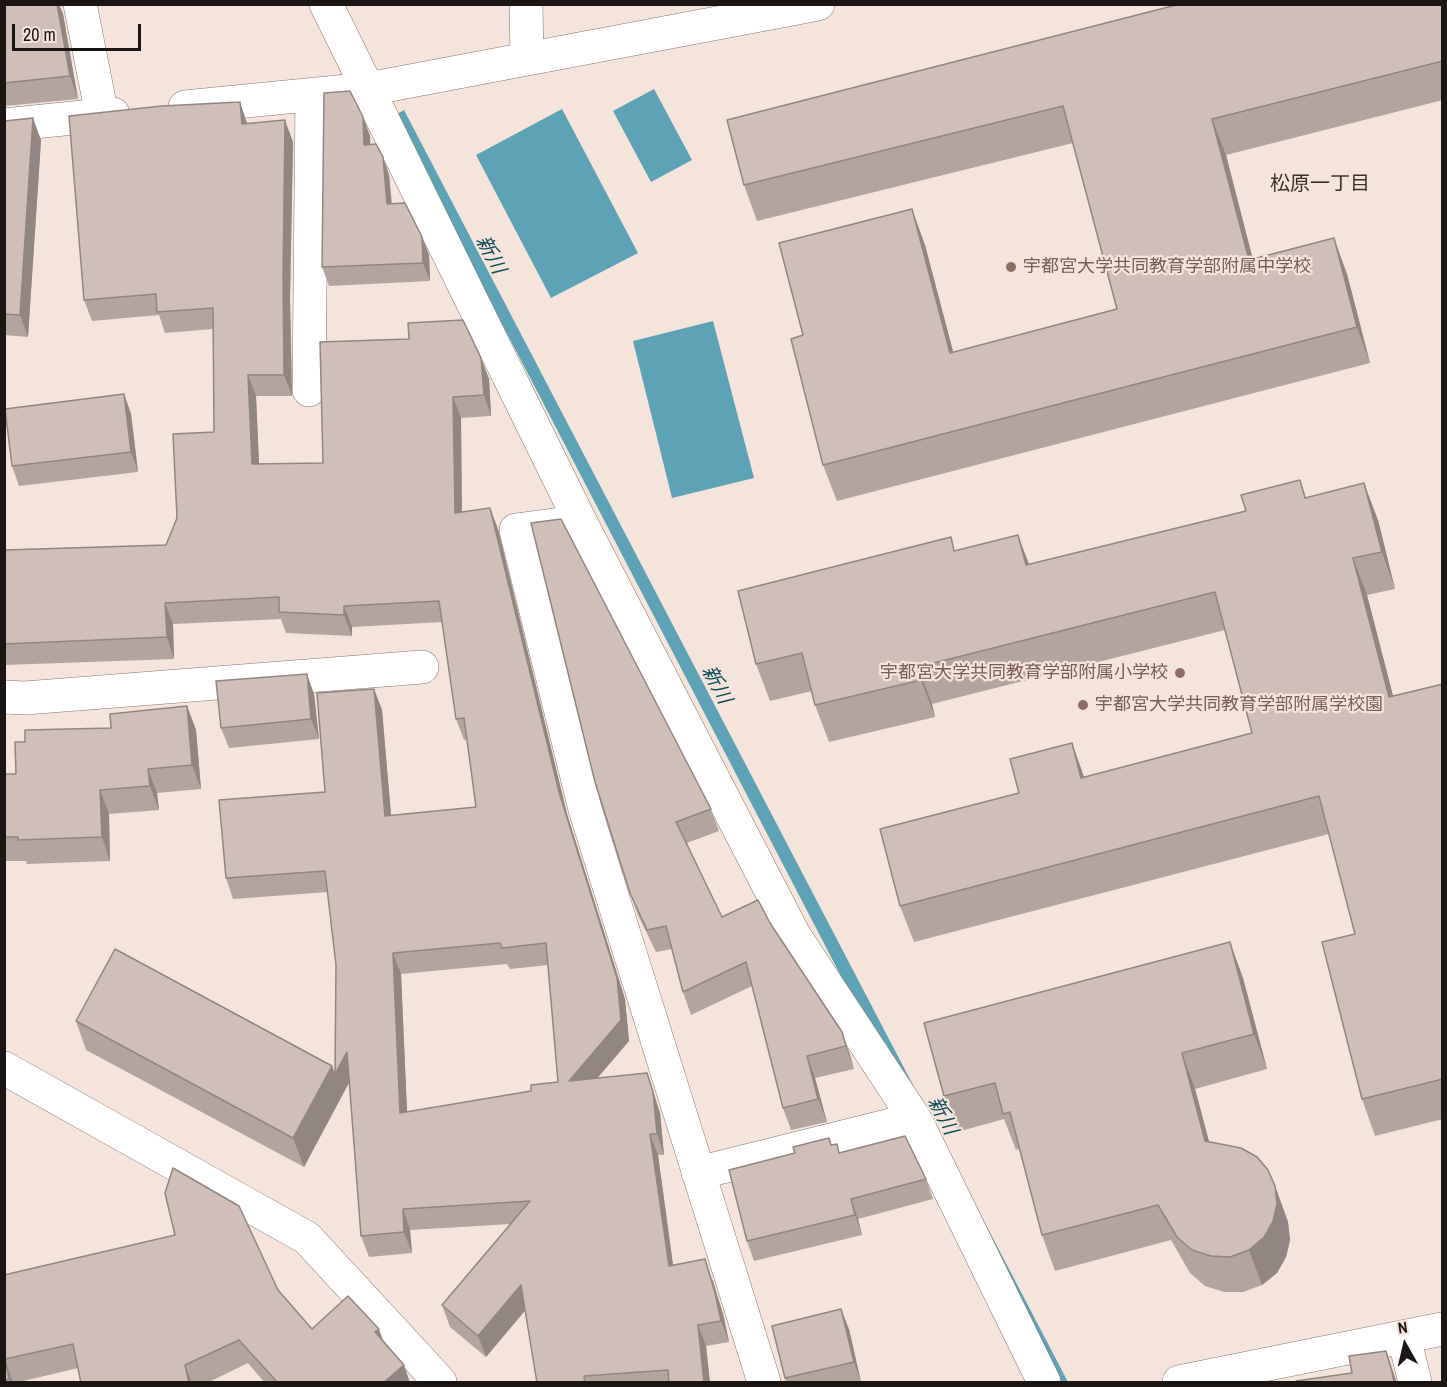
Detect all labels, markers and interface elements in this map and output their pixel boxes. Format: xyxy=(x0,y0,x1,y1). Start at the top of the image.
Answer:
scale bar xyxy=(15,12,144,50)
text: 20 m xyxy=(23,22,56,47)
district label: 松原一丁目 xyxy=(1270,173,1370,197)
water label: 新川 xyxy=(470,232,510,278)
place label: 宇都宮大学共同教育学部附属中学校 xyxy=(1023,256,1311,278)
marker: 宇都宮大学共同教育学部附属中学校 xyxy=(1004,260,1018,274)
water label: 新川 xyxy=(696,662,736,708)
place label: 宇都宮大学共同教育学部附属小学校 xyxy=(880,662,1168,684)
marker: 宇都宮大学共同教育学部附属小学校 xyxy=(1173,666,1187,680)
place label: 宇都宮大学共同教育学部附属学校園 xyxy=(1095,694,1383,716)
marker: 宇都宮大学共同教育学部附属学校園 xyxy=(1076,698,1090,712)
water label: 新川 xyxy=(922,1093,962,1139)
north arrow xyxy=(1375,1315,1435,1375)
text: N xyxy=(1396,1316,1409,1339)

